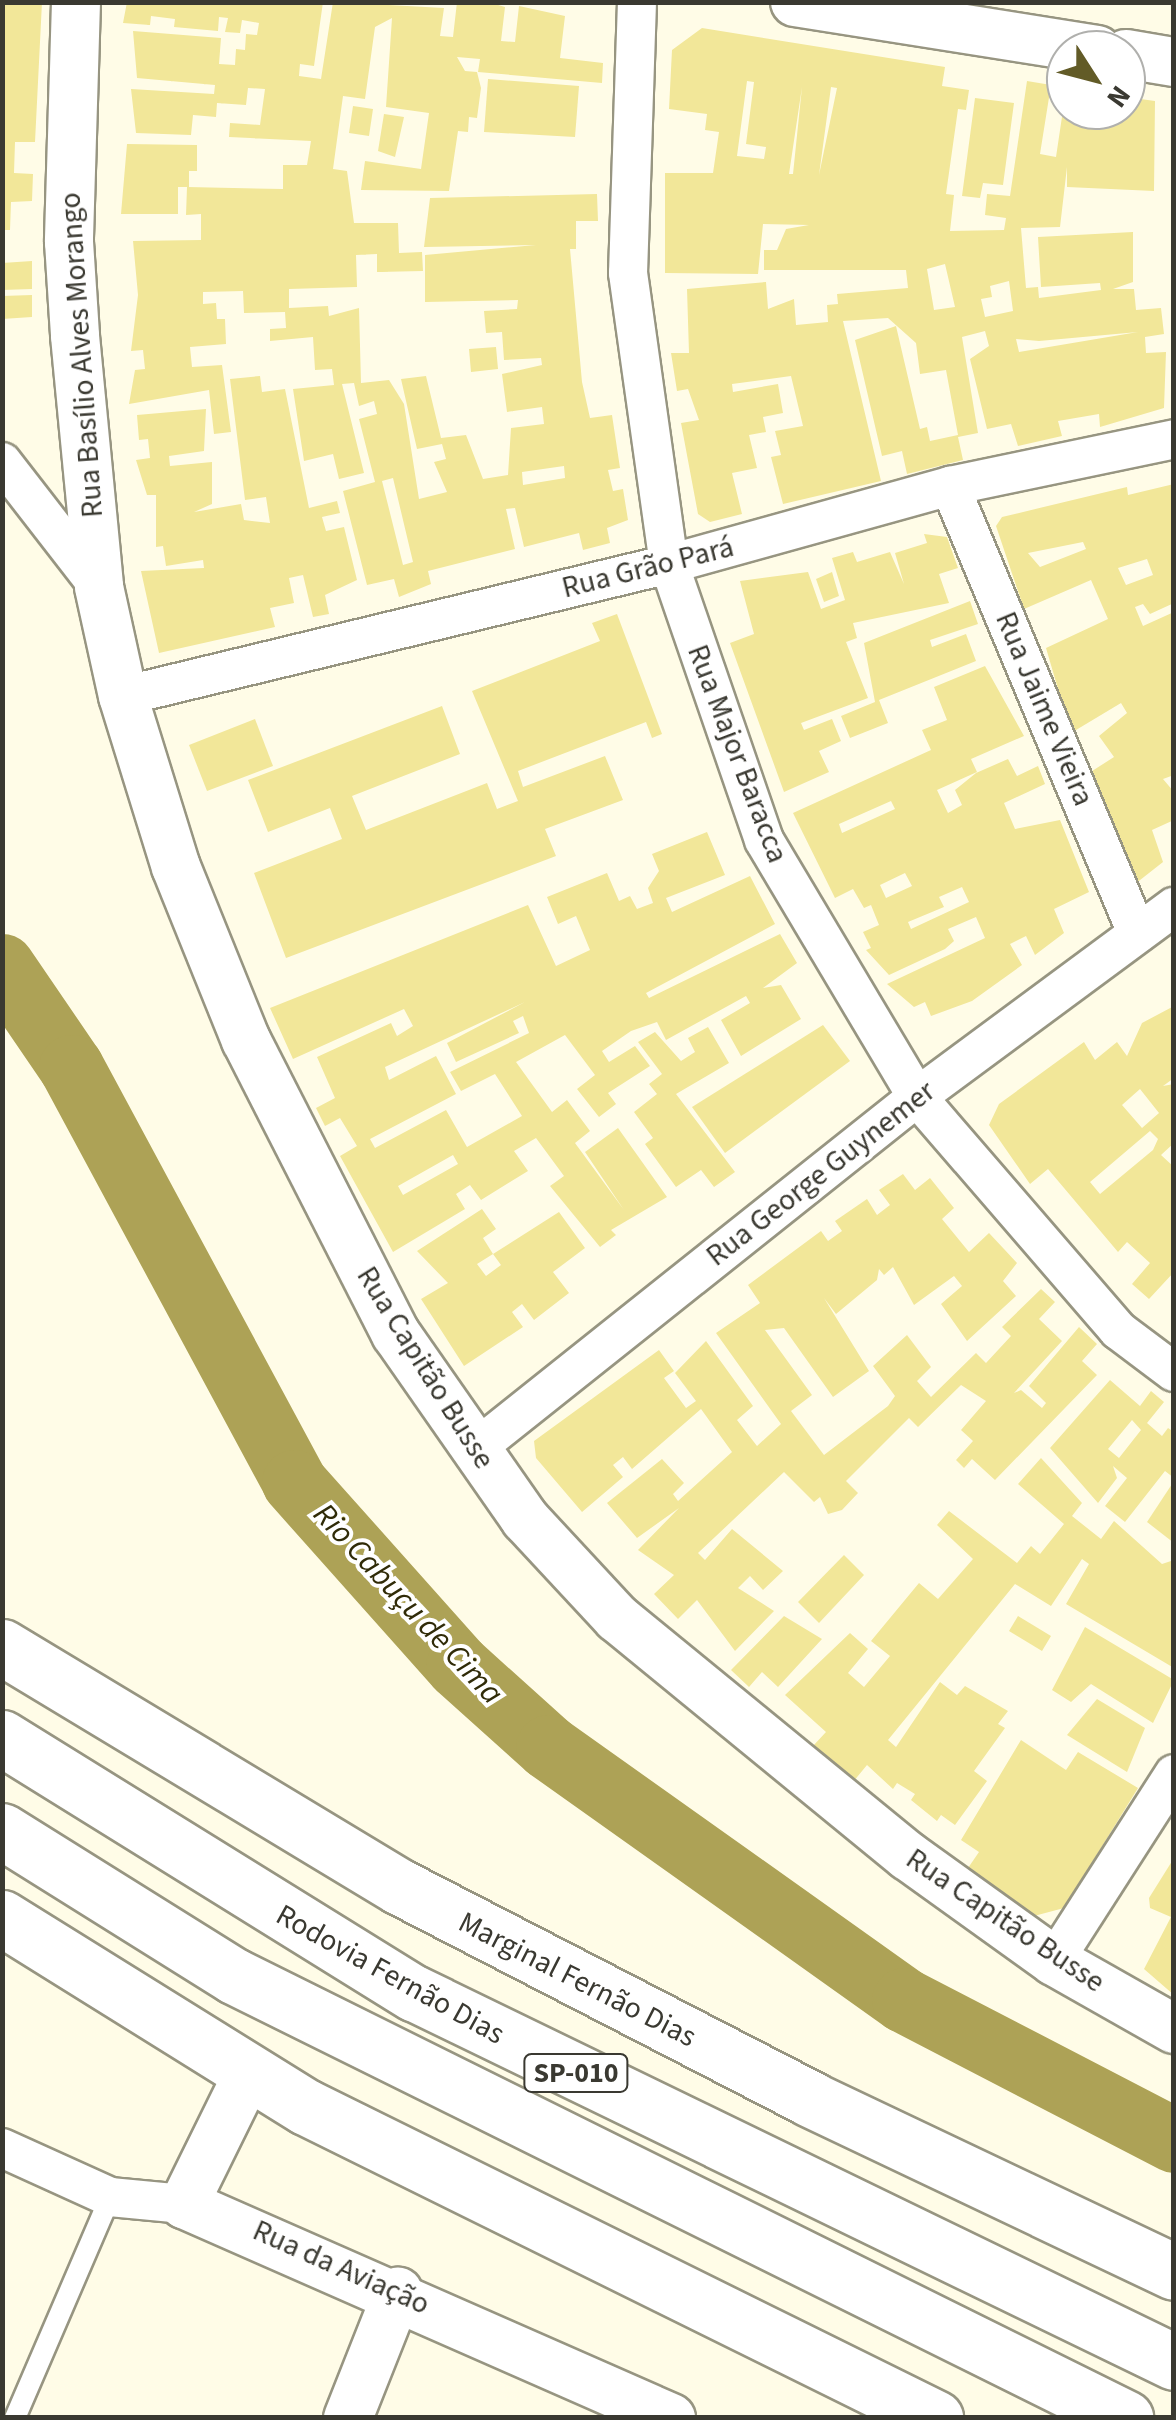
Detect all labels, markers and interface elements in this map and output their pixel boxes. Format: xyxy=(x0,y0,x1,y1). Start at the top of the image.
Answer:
north arrow xyxy=(1046,30,1146,130)
text: N xyxy=(1097,77,1140,116)
street label: Rua Basílio Alves Morango xyxy=(53,191,111,519)
street label: Rua Grão Pará xyxy=(558,529,738,607)
street label: Rua Jaime Vieira xyxy=(987,607,1101,811)
street label: Rua Major Baracca xyxy=(679,640,795,868)
street label: Rua George Guynemer xyxy=(700,1074,942,1274)
street label: Rua Capitão Busse xyxy=(348,1260,502,1476)
water label: Rio Cabuçu de Cima xyxy=(305,1496,511,1712)
street label: Rua Capitão Busse xyxy=(899,1841,1111,2001)
street label: Rodovia Fernão Dias xyxy=(270,1897,510,2053)
street label: Marginal Fernão Dias xyxy=(452,1905,702,2055)
road number: SP-010 xyxy=(521,2050,631,2096)
street label: Rua da Aviação xyxy=(247,2213,435,2323)

